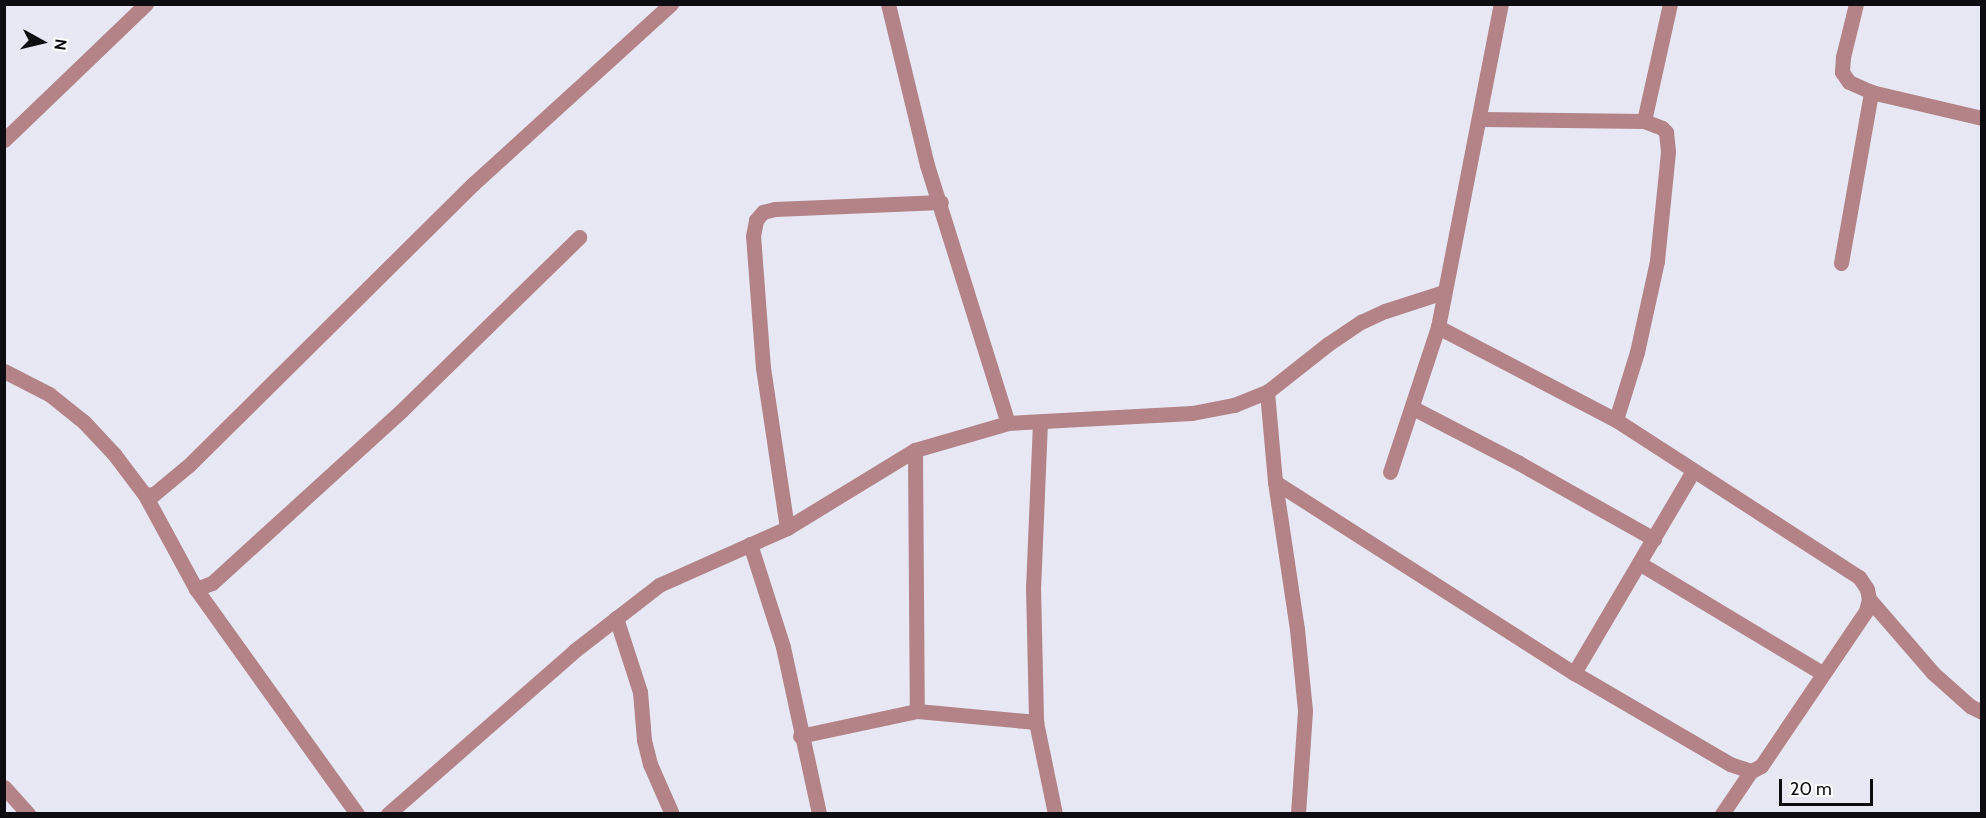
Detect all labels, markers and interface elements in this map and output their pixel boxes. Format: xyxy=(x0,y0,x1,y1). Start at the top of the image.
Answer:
north arrow xyxy=(12,12,72,72)
text: N xyxy=(50,38,71,51)
scale bar xyxy=(1782,767,1876,805)
text: 20 m xyxy=(1790,778,1832,800)

